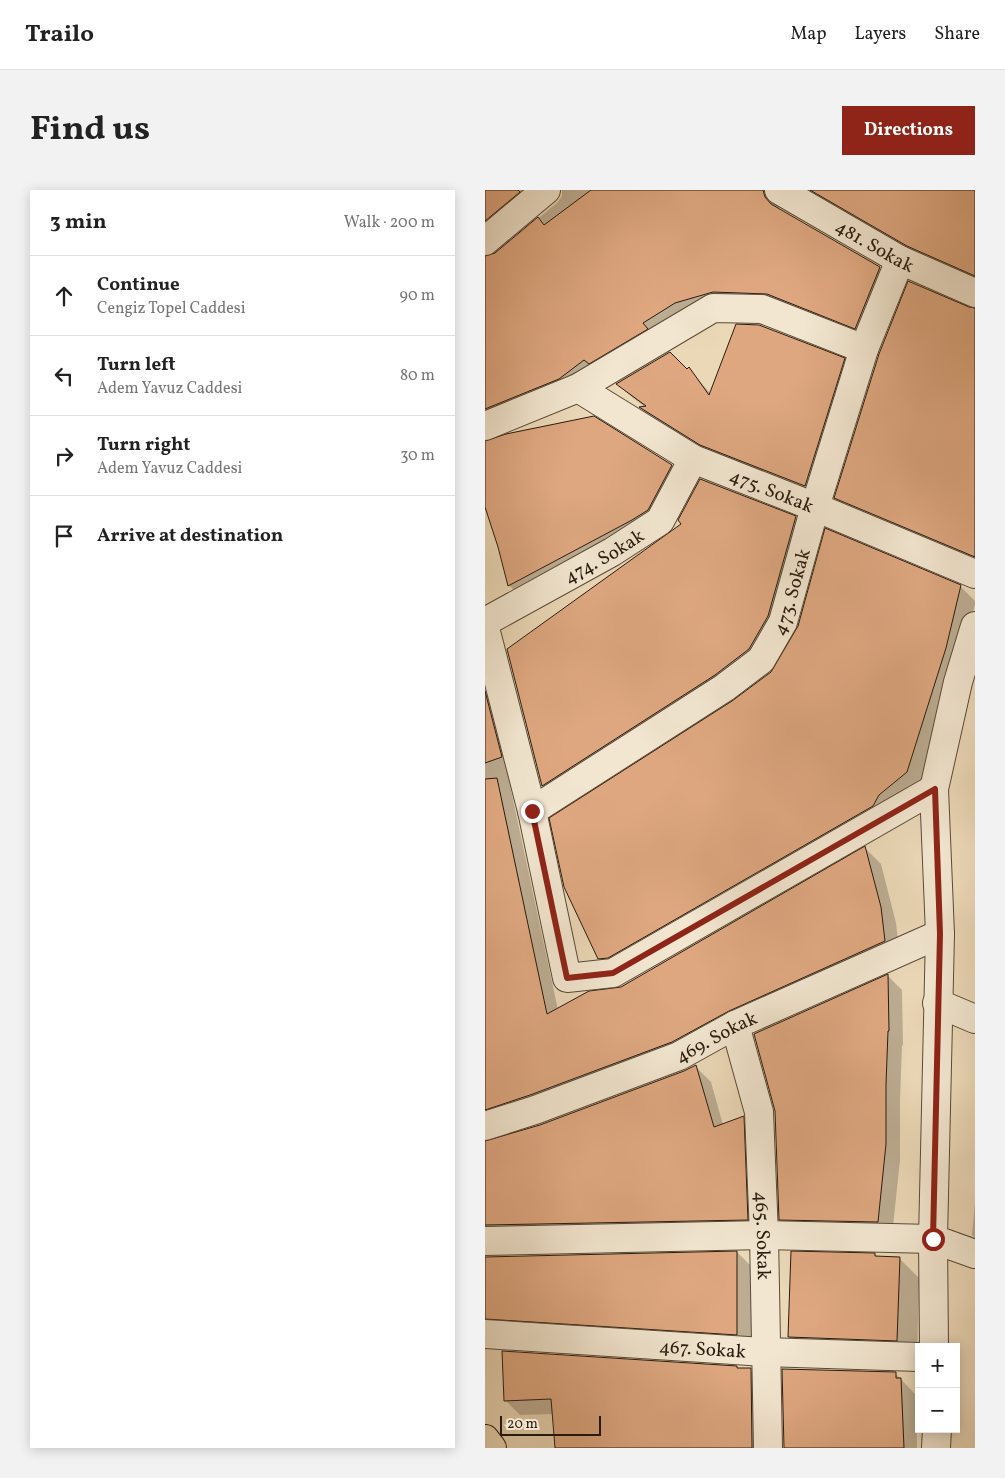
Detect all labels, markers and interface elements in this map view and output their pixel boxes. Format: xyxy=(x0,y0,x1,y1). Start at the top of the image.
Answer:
text: Trailo xyxy=(25,18,94,52)
text: Map xyxy=(790,22,826,47)
text: Layers xyxy=(854,22,906,47)
text: Share xyxy=(934,22,980,47)
text: Find us xyxy=(30,106,150,154)
button: Directions xyxy=(842,106,975,155)
text: 3 min xyxy=(50,208,106,237)
text: Walk · 200 m xyxy=(344,212,435,234)
street label: 481. Sokak xyxy=(830,214,918,280)
text: Continue xyxy=(97,272,180,298)
icon: ahead xyxy=(50,282,78,310)
text: 90 m xyxy=(399,285,435,307)
text: Cengiz Topel Caddesi xyxy=(97,298,246,320)
text: Turn left xyxy=(97,352,176,378)
icon: left xyxy=(50,362,78,390)
text: 80 m xyxy=(400,365,435,387)
text: Adem Yavuz Caddesi xyxy=(97,378,242,400)
text: Turn right xyxy=(97,432,190,458)
icon: right xyxy=(50,442,78,470)
text: 30 m xyxy=(400,445,435,467)
text: Adem Yavuz Caddesi xyxy=(97,458,242,480)
street label: 475. Sokak xyxy=(725,464,817,520)
icon: arrive xyxy=(50,522,78,550)
text: Arrive at destination xyxy=(97,523,283,549)
street label: 474. Sokak xyxy=(560,524,650,591)
street label: 473. Sokak xyxy=(767,546,818,640)
route end xyxy=(521,800,544,823)
street label: 469. Sokak xyxy=(671,1006,762,1071)
street label: 465. Sokak xyxy=(747,1191,776,1280)
route start xyxy=(922,1228,945,1251)
street label: 467. Sokak xyxy=(658,1334,747,1366)
map controls xyxy=(915,1343,960,1433)
button: + xyxy=(915,1343,960,1388)
button: − xyxy=(915,1388,960,1433)
scale bar xyxy=(500,1413,601,1436)
text: 20 m xyxy=(507,1415,538,1434)

